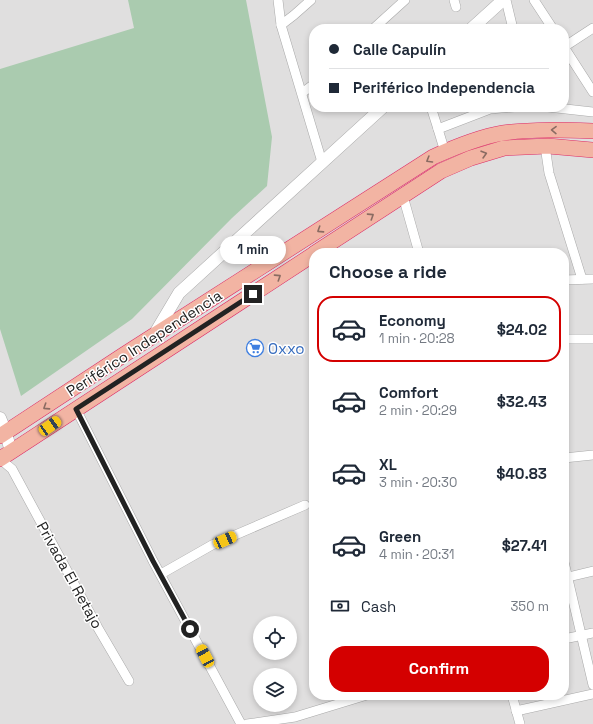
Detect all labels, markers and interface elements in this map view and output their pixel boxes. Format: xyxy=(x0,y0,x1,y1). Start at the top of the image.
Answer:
text: Calle Capulín xyxy=(353,40,446,59)
text: Periférico Independencia xyxy=(353,78,535,97)
one-way arrow xyxy=(551,126,557,134)
one-way arrow xyxy=(481,150,488,159)
one-way arrow xyxy=(426,156,433,163)
one-way arrow xyxy=(367,214,374,221)
one-way arrow xyxy=(317,226,324,233)
callout: 1 min xyxy=(220,236,286,264)
text: 1 min xyxy=(237,241,269,258)
text: Choose a ride xyxy=(329,260,447,283)
one-way arrow xyxy=(274,274,281,282)
street label: Periférico Independencia xyxy=(63,285,226,400)
route end xyxy=(244,285,262,303)
icon: car xyxy=(331,311,367,347)
text: Economy xyxy=(379,311,446,330)
text: $24.02 xyxy=(497,320,547,339)
text: 1 min · 20:28 xyxy=(379,330,455,347)
supermarket icon: Oxxo xyxy=(245,338,265,358)
place label: Oxxo xyxy=(268,339,305,358)
icon: car xyxy=(331,383,367,419)
text: Comfort xyxy=(379,383,439,402)
text: $32.43 xyxy=(497,392,547,411)
one-way arrow xyxy=(43,402,50,410)
text: 2 min · 20:29 xyxy=(379,402,457,419)
car xyxy=(37,414,63,438)
icon: car xyxy=(331,455,367,491)
text: XL xyxy=(379,455,397,474)
text: $40.83 xyxy=(496,464,547,483)
text: 3 min · 20:30 xyxy=(379,474,457,491)
street label: Privada El Retajo xyxy=(33,518,107,632)
icon: car xyxy=(331,527,367,563)
text: Green xyxy=(379,527,421,546)
car xyxy=(212,530,238,550)
text: $27.41 xyxy=(502,536,547,555)
text: 4 min · 20:31 xyxy=(379,546,454,563)
icon: cash xyxy=(329,595,351,617)
text: Cash xyxy=(361,597,396,616)
text: 350 m xyxy=(511,598,549,615)
map controls xyxy=(253,616,297,712)
button: locate xyxy=(253,616,297,660)
route start xyxy=(181,620,199,638)
car xyxy=(194,643,216,669)
button: Confirm xyxy=(329,646,549,692)
button: layers xyxy=(253,668,297,712)

